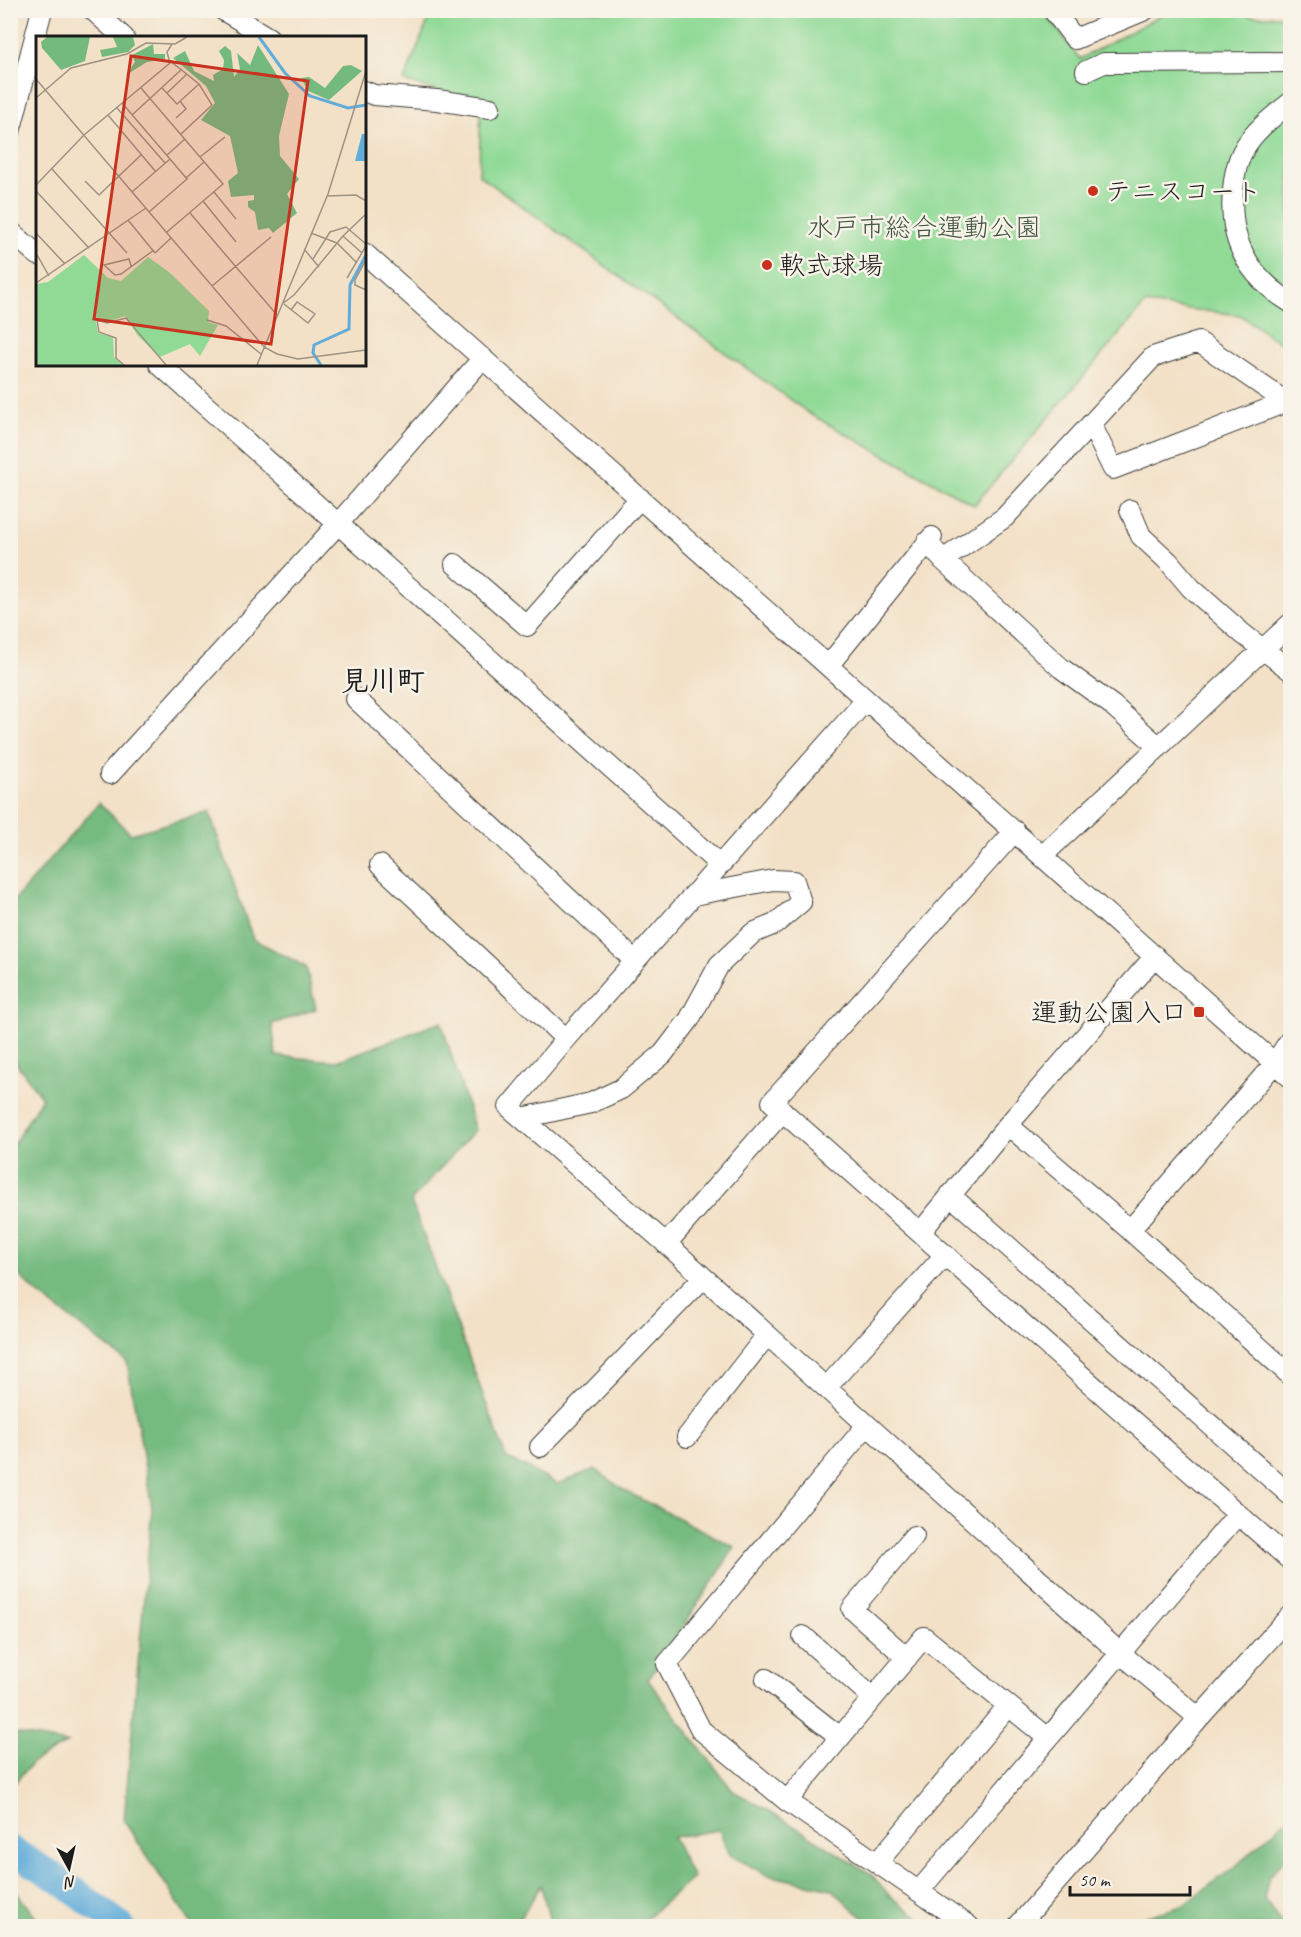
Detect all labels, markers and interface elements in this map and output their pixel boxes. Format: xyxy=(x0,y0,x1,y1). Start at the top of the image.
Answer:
inset map xyxy=(36,36,366,366)
place label: テニスコート xyxy=(1105,175,1262,208)
marker: テニスコート xyxy=(1086,184,1100,198)
park label: 水戸市総合運動公園 xyxy=(807,211,1041,244)
place label: 軟式球場 xyxy=(779,249,883,282)
marker: 軟式球場 xyxy=(760,258,774,272)
district label: 見川町 xyxy=(341,663,425,698)
place label: 運動公園入口 xyxy=(1031,996,1187,1029)
marker: 運動公園入口 xyxy=(1192,1005,1206,1019)
north arrow xyxy=(39,1838,99,1898)
scale bar xyxy=(1070,1859,1190,1897)
text: 50 m xyxy=(1079,1869,1112,1891)
text: N xyxy=(62,1871,77,1893)

